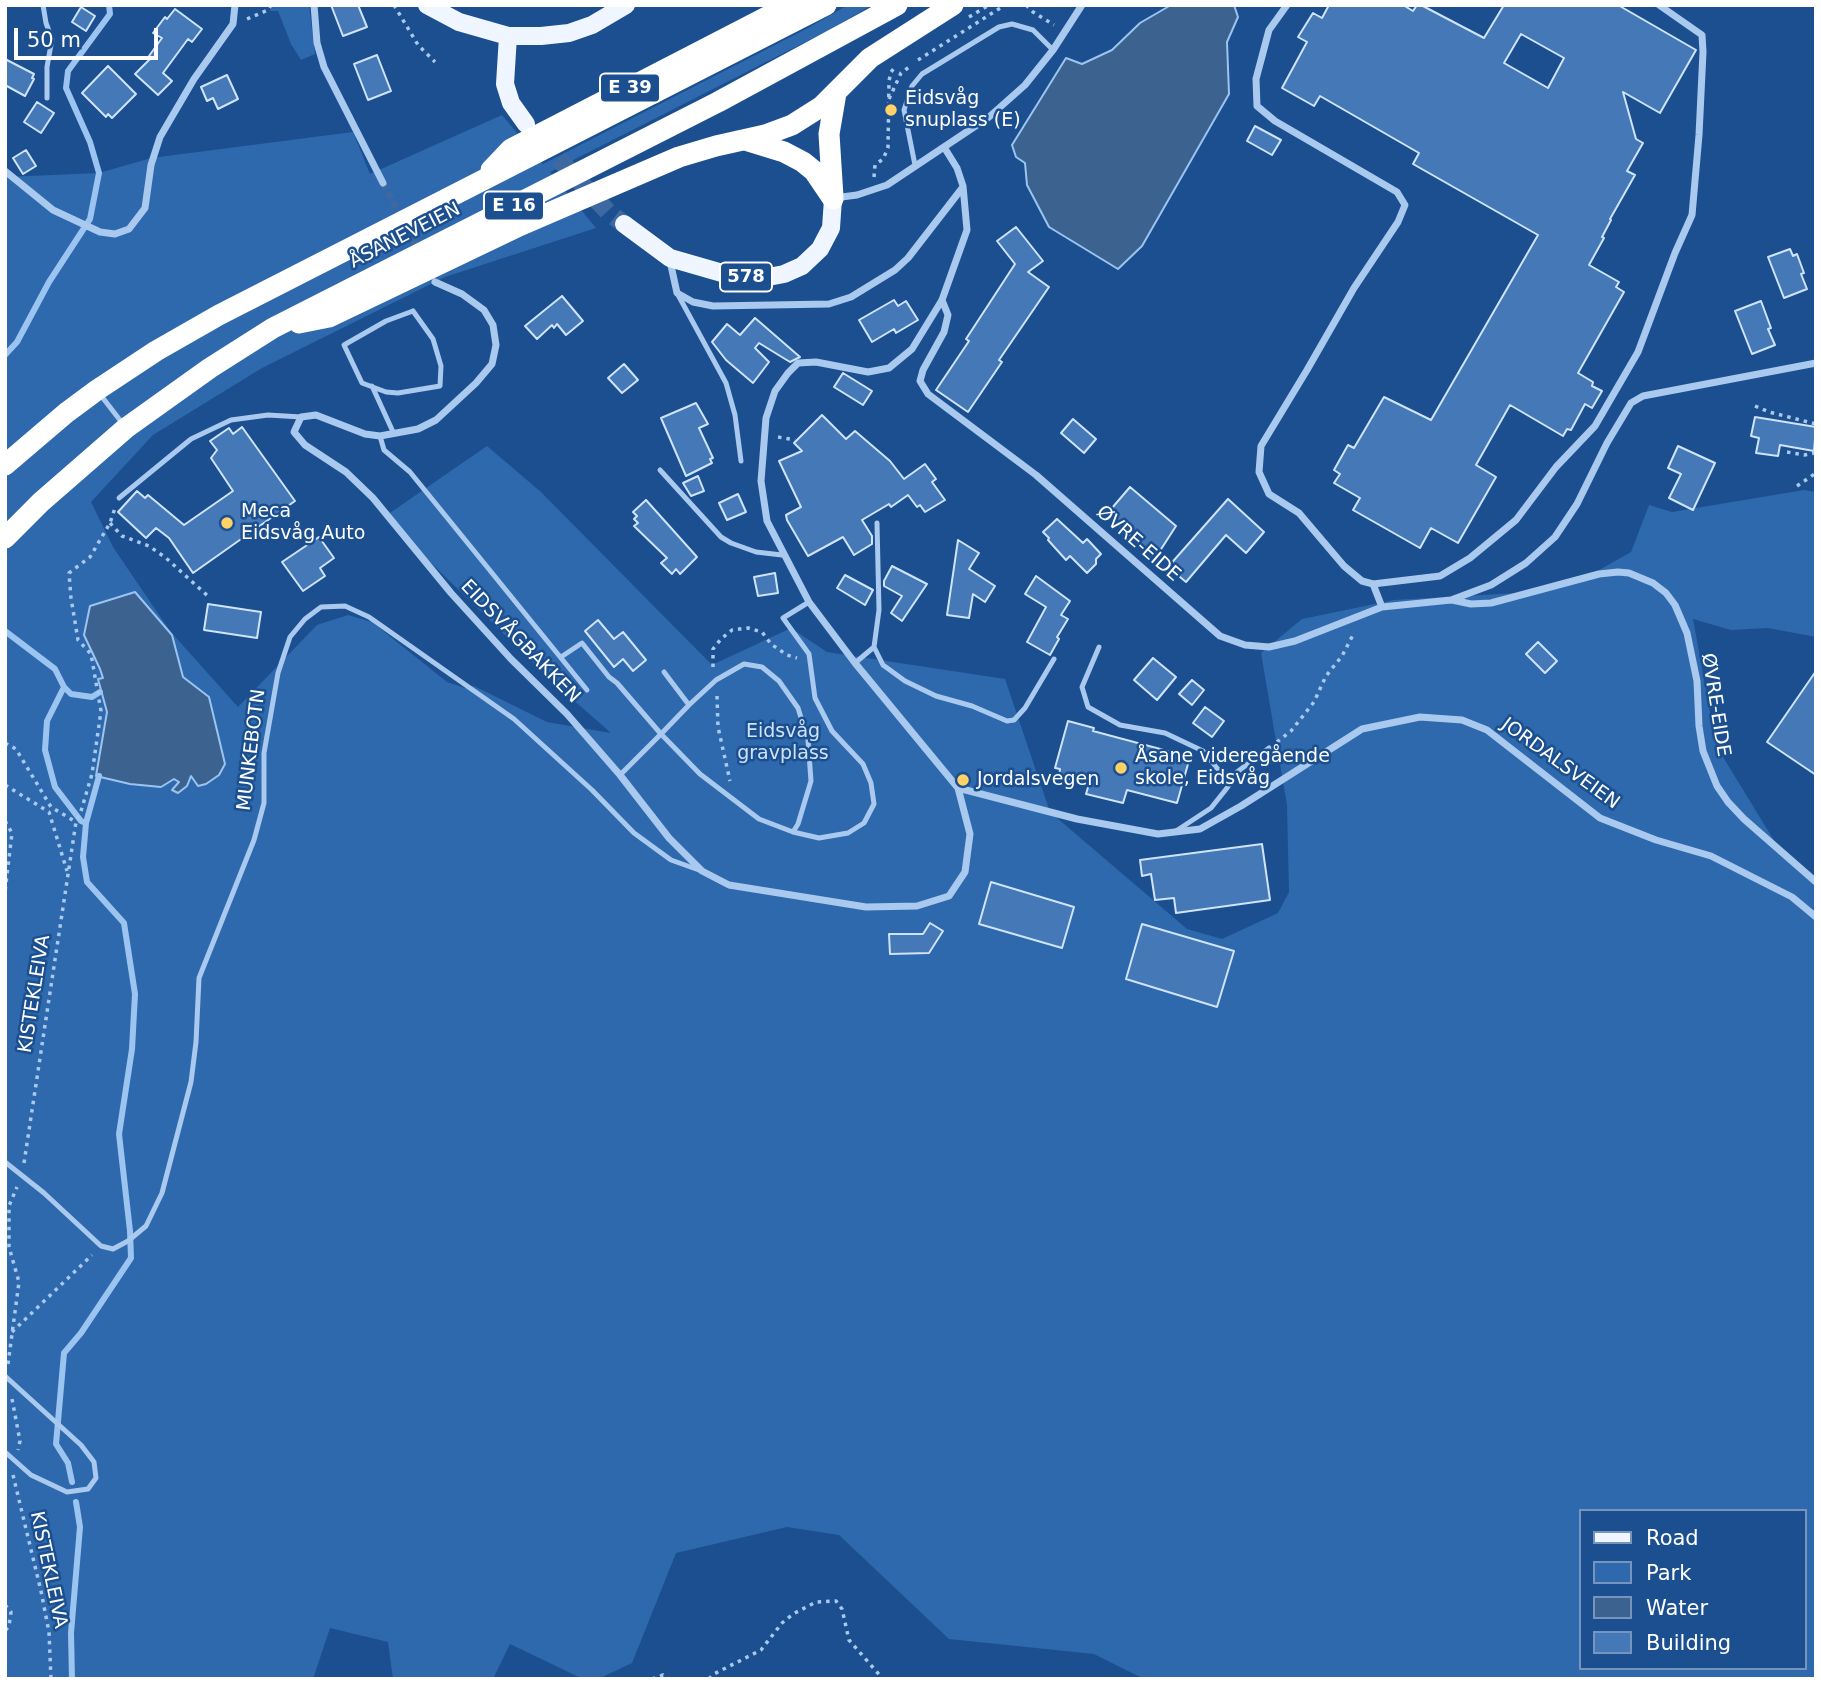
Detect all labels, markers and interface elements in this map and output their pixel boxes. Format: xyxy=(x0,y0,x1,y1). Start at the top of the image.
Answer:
scale bar xyxy=(18,14,161,58)
text: 50 m xyxy=(27,28,81,52)
road number: E 39 xyxy=(600,74,660,102)
place label: Eidsvåg snuplass (E) xyxy=(905,88,1021,132)
marker: Eidsvåg snuplass (E) xyxy=(883,102,899,118)
road number: E 16 xyxy=(484,191,544,220)
street label: ÅSANEVEIEN xyxy=(346,198,464,274)
road number: 578 xyxy=(720,262,772,292)
place label: Meca Eidsvåg Auto xyxy=(241,501,365,545)
street label: ØVRE-EIDE xyxy=(1091,501,1185,587)
marker: Meca Eidsvåg Auto xyxy=(219,515,235,531)
street label: EIDSVÅGBAKKEN xyxy=(455,576,585,708)
street label: ØVRE-EIDE xyxy=(1696,652,1734,758)
street label: MUNKEBOTN xyxy=(233,688,271,812)
street label: JORDALSVEIEN xyxy=(1496,713,1624,815)
park label: Eidsvåg gravplass xyxy=(737,721,829,765)
place label: Åsane videregående skole, Eidsvåg xyxy=(1135,746,1330,790)
marker: Åsane videregående skole, Eidsvåg xyxy=(1113,760,1129,776)
place label: Jordalsvegen xyxy=(977,769,1099,791)
marker: Jordalsvegen xyxy=(955,772,971,788)
street label: KISTEKLEIVA xyxy=(14,933,56,1055)
street label: KISTEKLEIVA xyxy=(24,1509,72,1631)
legend xyxy=(1580,1509,1807,1670)
text: Road xyxy=(1646,1526,1699,1550)
text: Park xyxy=(1646,1561,1691,1585)
text: Water xyxy=(1646,1596,1708,1620)
text: Building xyxy=(1646,1631,1731,1655)

